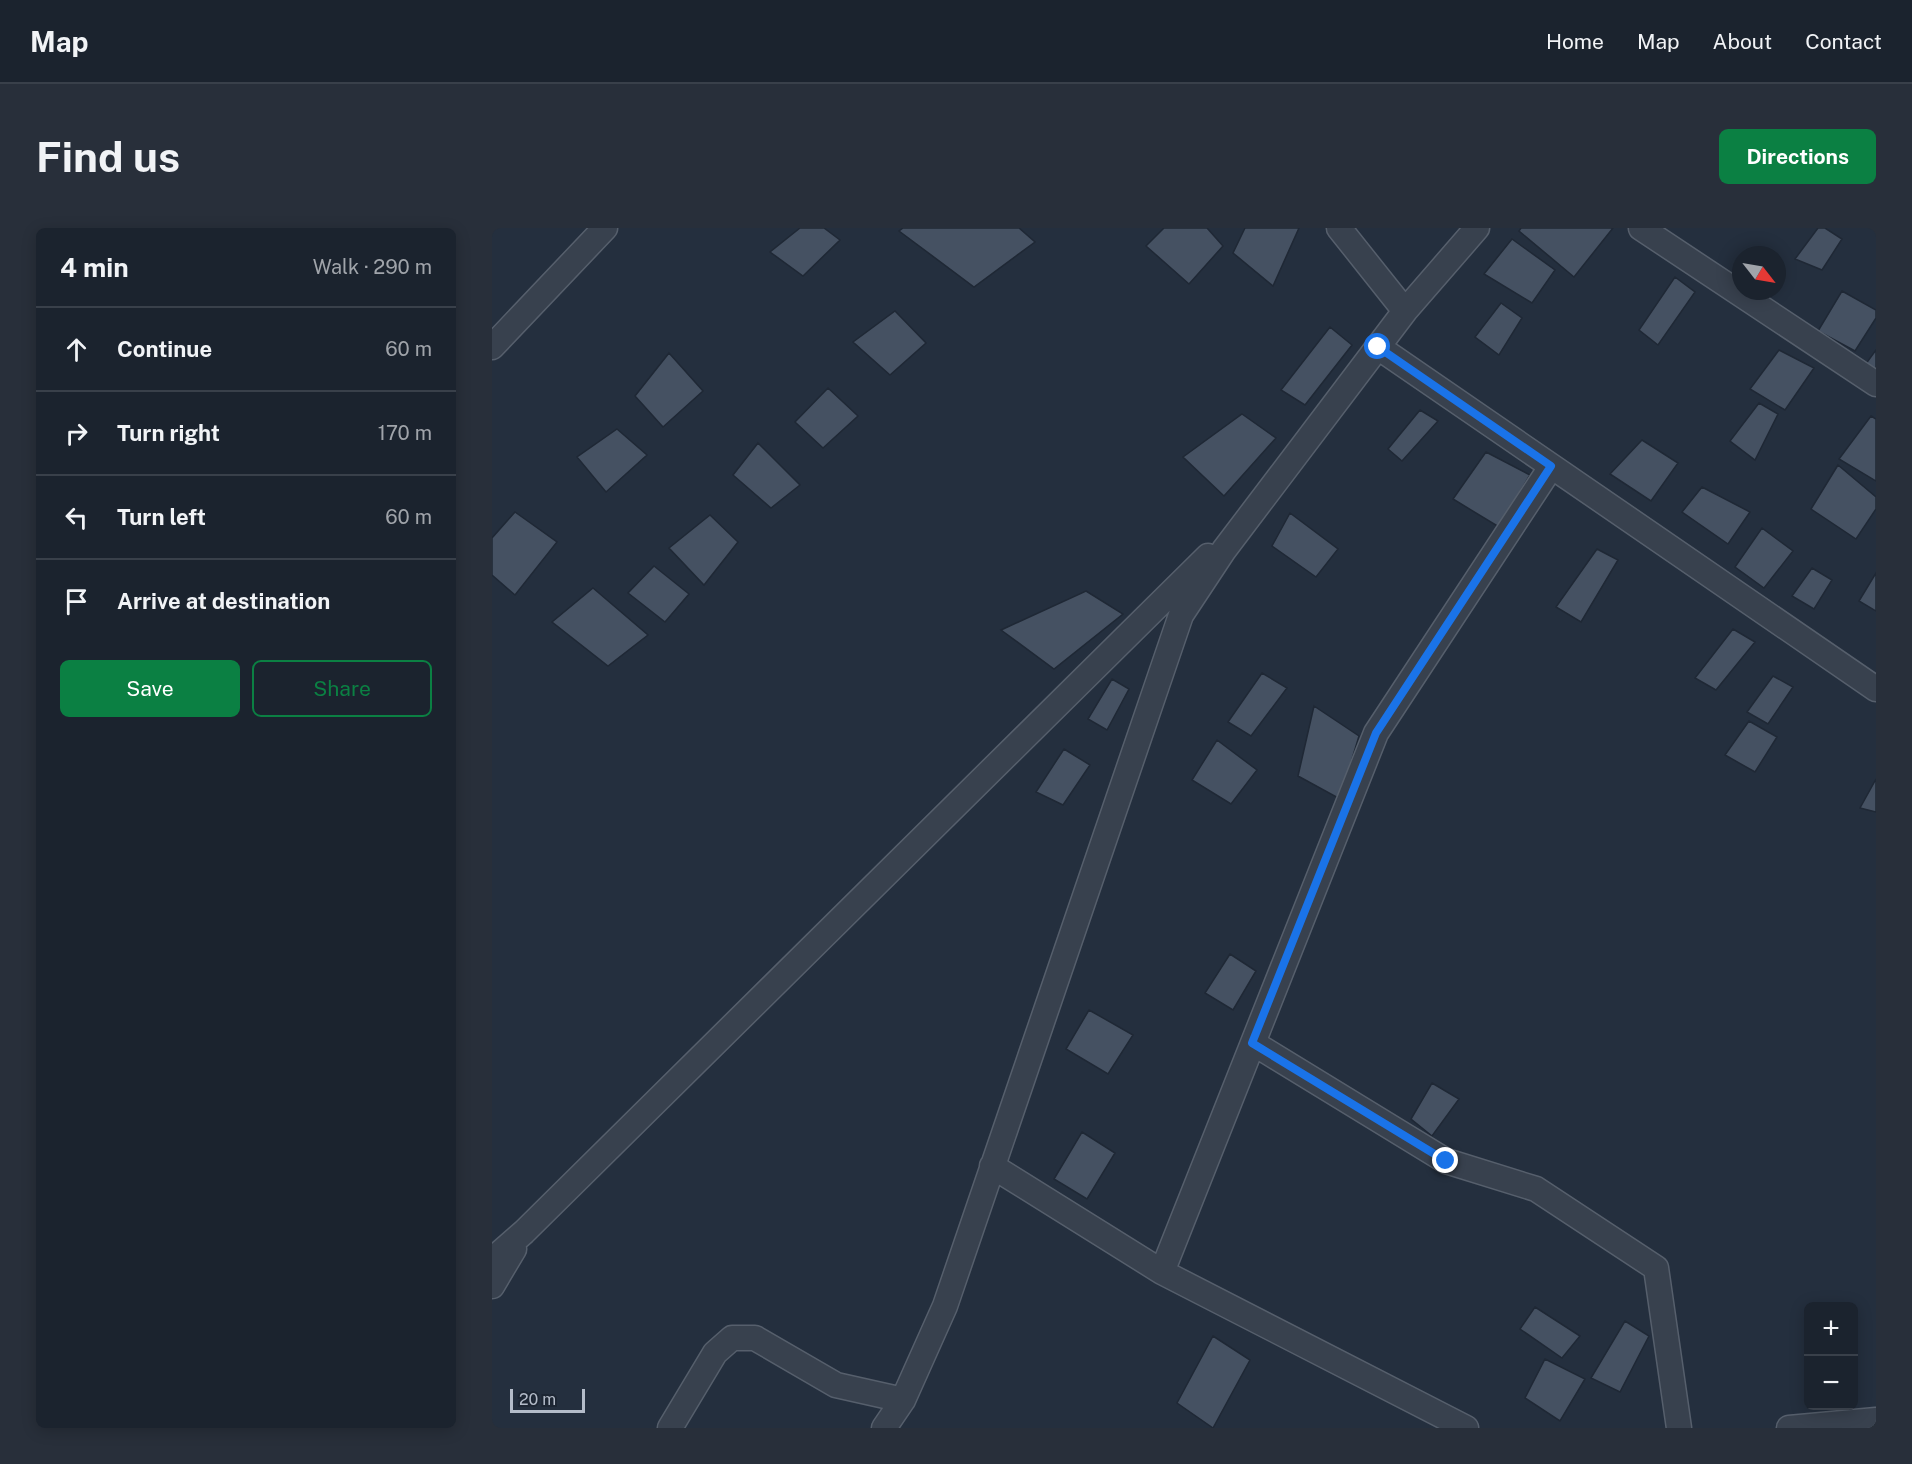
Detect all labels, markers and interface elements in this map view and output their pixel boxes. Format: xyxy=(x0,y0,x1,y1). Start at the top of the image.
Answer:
text: Map xyxy=(30,25,89,58)
text: Home xyxy=(1546,29,1604,54)
text: Map xyxy=(1637,29,1680,54)
text: About xyxy=(1713,29,1772,54)
text: Contact xyxy=(1805,29,1882,54)
button: Directions xyxy=(1719,129,1876,184)
text: Find us xyxy=(36,132,180,181)
north arrow xyxy=(1732,246,1786,300)
text: 4 min xyxy=(60,252,129,283)
text: Walk · 290 m xyxy=(313,255,432,279)
icon: ahead xyxy=(60,333,93,366)
route start xyxy=(1364,333,1390,359)
text: Continue xyxy=(117,336,212,362)
text: 60 m xyxy=(385,337,432,361)
icon: right xyxy=(60,417,93,450)
text: Turn right xyxy=(117,420,220,446)
text: 170 m xyxy=(378,421,432,445)
icon: left xyxy=(60,501,93,534)
text: Turn left xyxy=(117,504,206,530)
text: 60 m xyxy=(385,505,432,529)
icon: arrive xyxy=(60,585,93,618)
text: Arrive at destination xyxy=(117,588,330,614)
button: Save xyxy=(60,660,240,717)
button: Share xyxy=(252,660,432,717)
route end xyxy=(1432,1147,1458,1173)
map controls xyxy=(1804,1302,1858,1410)
button: + xyxy=(1804,1302,1858,1356)
button: − xyxy=(1804,1356,1858,1410)
scale bar xyxy=(510,1386,585,1414)
text: 20 m xyxy=(519,1390,556,1409)

